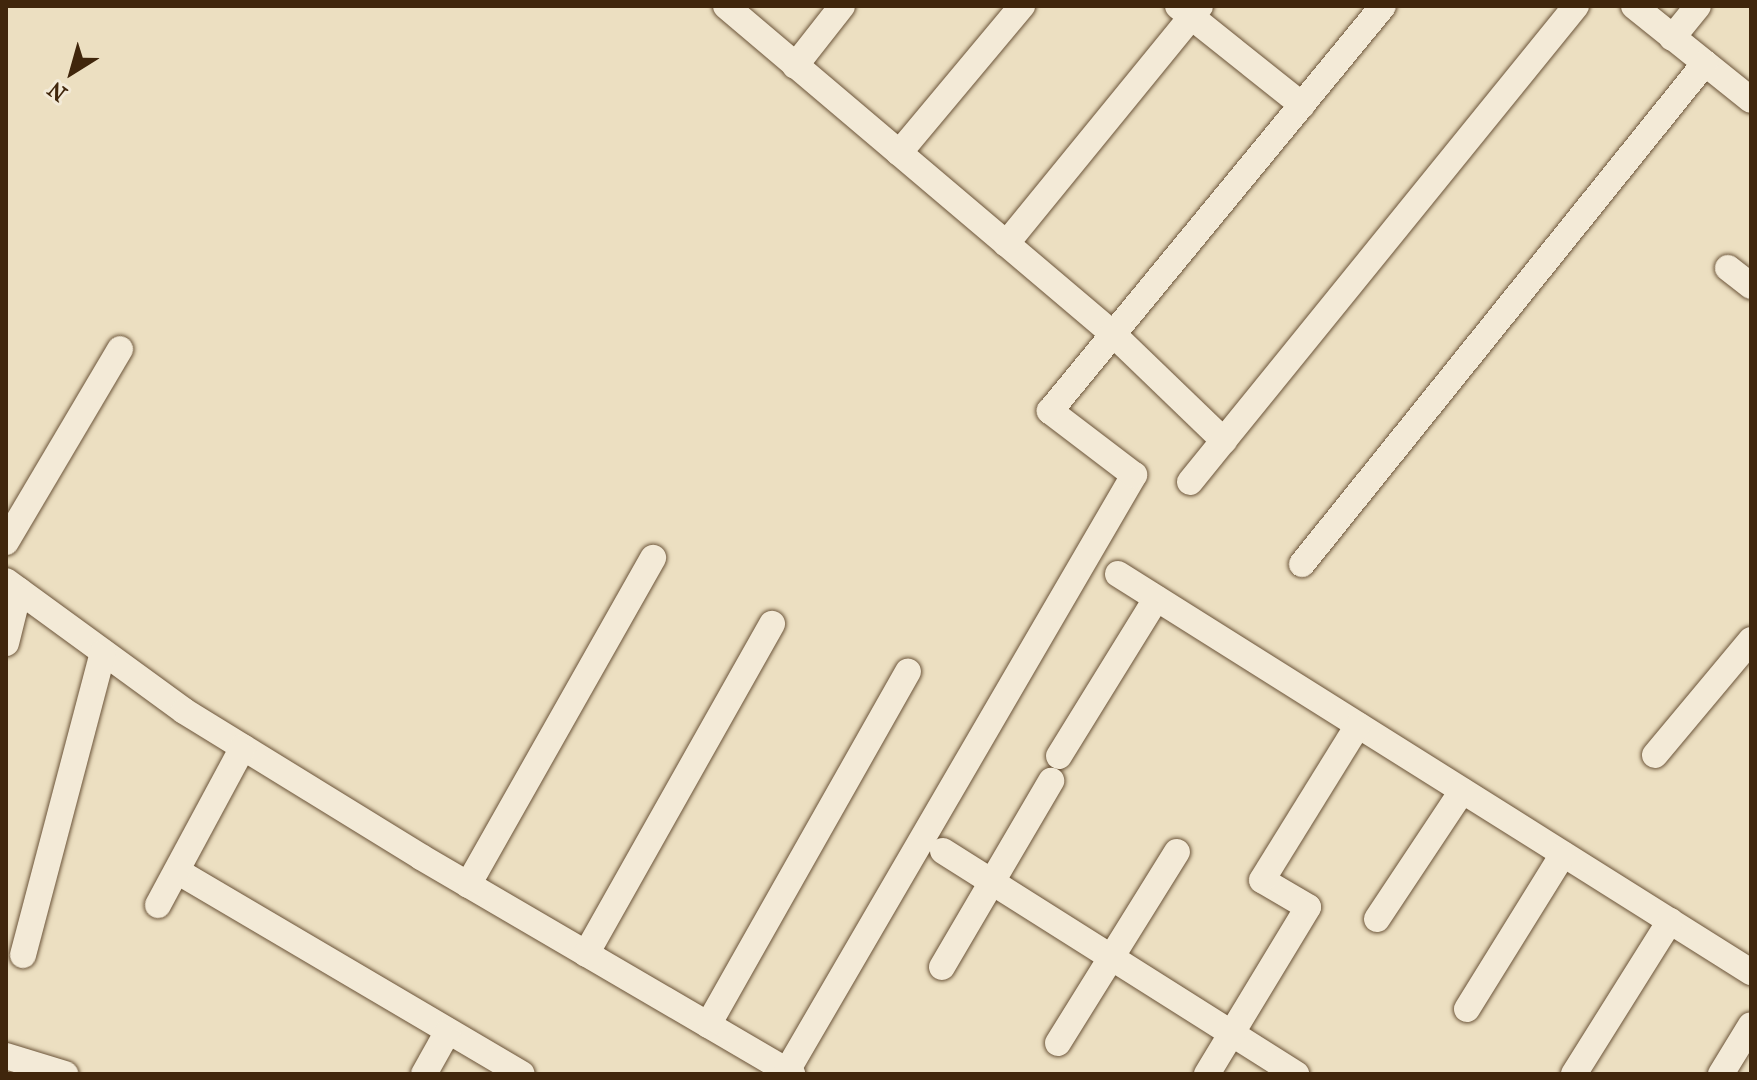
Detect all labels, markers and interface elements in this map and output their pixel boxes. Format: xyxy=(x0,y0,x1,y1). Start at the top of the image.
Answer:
north arrow xyxy=(32,32,112,112)
text: N xyxy=(43,76,72,107)

